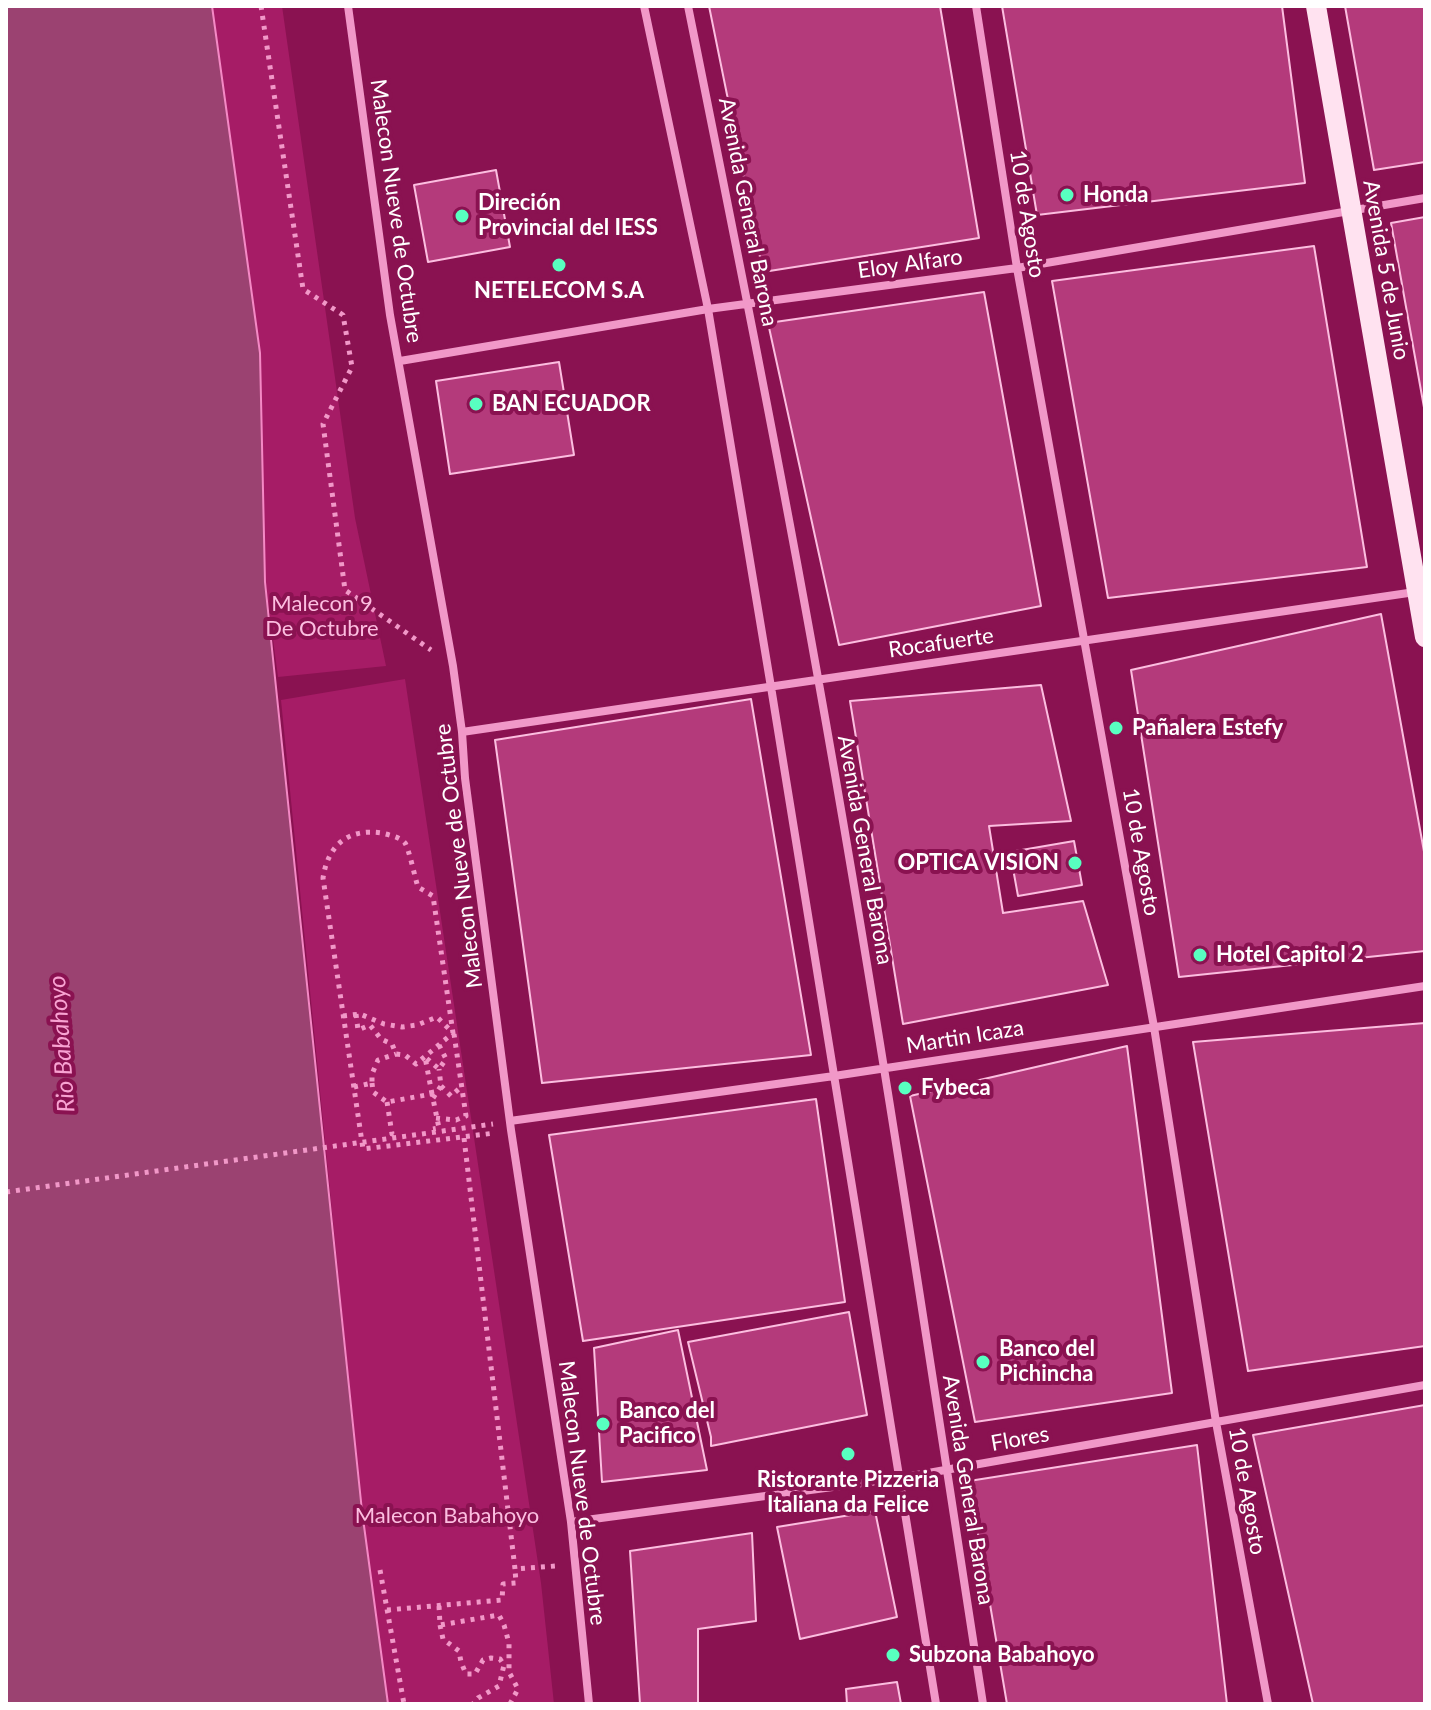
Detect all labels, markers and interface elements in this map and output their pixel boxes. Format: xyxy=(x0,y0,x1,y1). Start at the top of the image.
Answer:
street label: Malecon Nueve de Octubre xyxy=(364,77,428,345)
street label: Avenida General Barona xyxy=(713,95,783,329)
street label: 10 de Agosto xyxy=(1004,148,1050,280)
street label: Avenida 5 de Junio xyxy=(1357,178,1415,362)
place label: Honda xyxy=(1083,182,1148,208)
marker: Honda xyxy=(1058,186,1076,204)
place label: Direción Provincial del IESS xyxy=(478,190,658,242)
marker: Direción Provincial del IESS xyxy=(453,207,471,225)
street label: Eloy Alfaro xyxy=(856,244,964,284)
marker: NETELECOM S.A xyxy=(550,256,568,274)
place label: NETELECOM S.A xyxy=(474,278,644,304)
place label: BAN ECUADOR xyxy=(492,391,651,417)
marker: BAN ECUADOR xyxy=(467,395,485,413)
park label: Malecon 9 De Octubre xyxy=(265,591,379,642)
street label: Rocafuerte xyxy=(887,623,995,663)
place label: Pañalera Estefy xyxy=(1132,715,1283,741)
marker: Pañalera Estefy xyxy=(1107,719,1125,737)
street label: Malecon Nueve de Octubre xyxy=(430,722,488,990)
street label: Avenida General Barona xyxy=(832,733,898,967)
street label: 10 de Agosto xyxy=(1117,786,1165,918)
place label: OPTICA VISION xyxy=(898,850,1059,876)
marker: OPTICA VISION xyxy=(1066,854,1084,872)
place label: Hotel Capitol 2 xyxy=(1216,942,1364,968)
marker: Hotel Capitol 2 xyxy=(1191,946,1209,964)
water label: Rio Babahoyo xyxy=(43,974,81,1114)
street label: Martin Icaza xyxy=(904,1015,1026,1059)
place label: Fybeca xyxy=(921,1075,991,1101)
marker: Fybeca xyxy=(896,1079,914,1097)
place label: Banco del Pichincha xyxy=(999,1336,1095,1388)
marker: Banco del Pichincha xyxy=(974,1353,992,1371)
street label: Malecon Nueve de Octubre xyxy=(553,1359,611,1627)
street label: Avenida General Barona xyxy=(937,1373,999,1607)
place label: Banco del Pacifico xyxy=(619,1398,715,1450)
marker: Banco del Pacifico xyxy=(594,1415,612,1433)
street label: Flores xyxy=(989,1421,1051,1457)
street label: 10 de Agosto xyxy=(1223,1425,1271,1557)
marker: Ristorante Pizzeria Italiana da Felice xyxy=(839,1445,857,1463)
place label: Ristorante Pizzeria Italiana da Felice xyxy=(757,1467,939,1518)
park label: Malecon Babahoyo xyxy=(355,1503,539,1529)
place label: Subzona Babahoyo xyxy=(909,1642,1095,1668)
marker: Subzona Babahoyo xyxy=(884,1646,902,1664)

